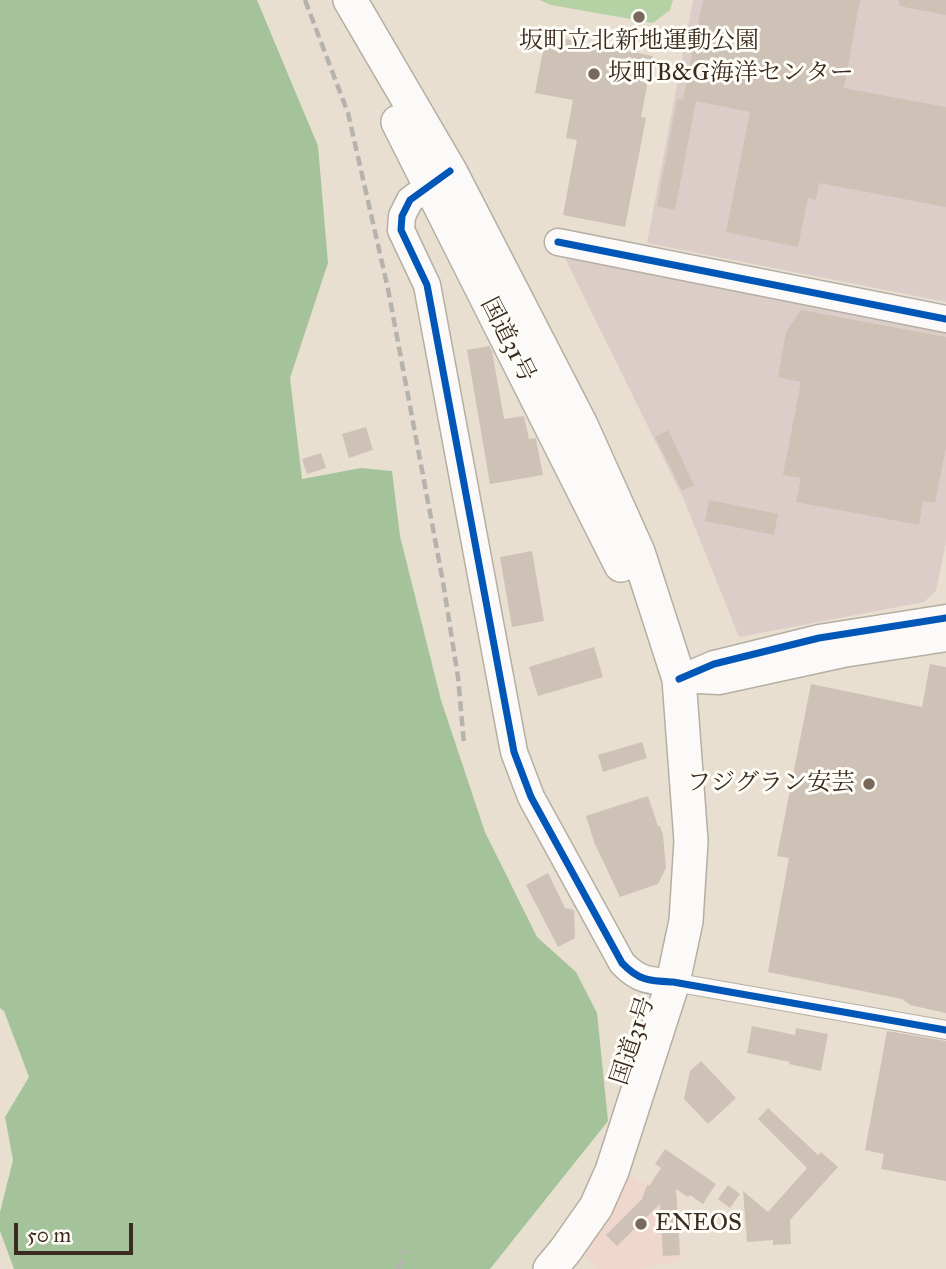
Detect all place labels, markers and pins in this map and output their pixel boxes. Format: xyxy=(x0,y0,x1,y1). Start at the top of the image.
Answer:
marker: 坂町立北新地運動公園 xyxy=(631,9,647,25)
place label: 坂町立北新地運動公園 xyxy=(519,28,759,56)
place label: 坂町B&G海洋センター xyxy=(608,60,854,88)
marker: 坂町B&G海洋センター xyxy=(586,66,602,82)
place label: フジグラン安芸 xyxy=(687,770,855,798)
marker: フジグラン安芸 xyxy=(861,776,877,792)
place label: ENEOS xyxy=(655,1210,742,1238)
marker: ENEOS xyxy=(633,1216,649,1232)

